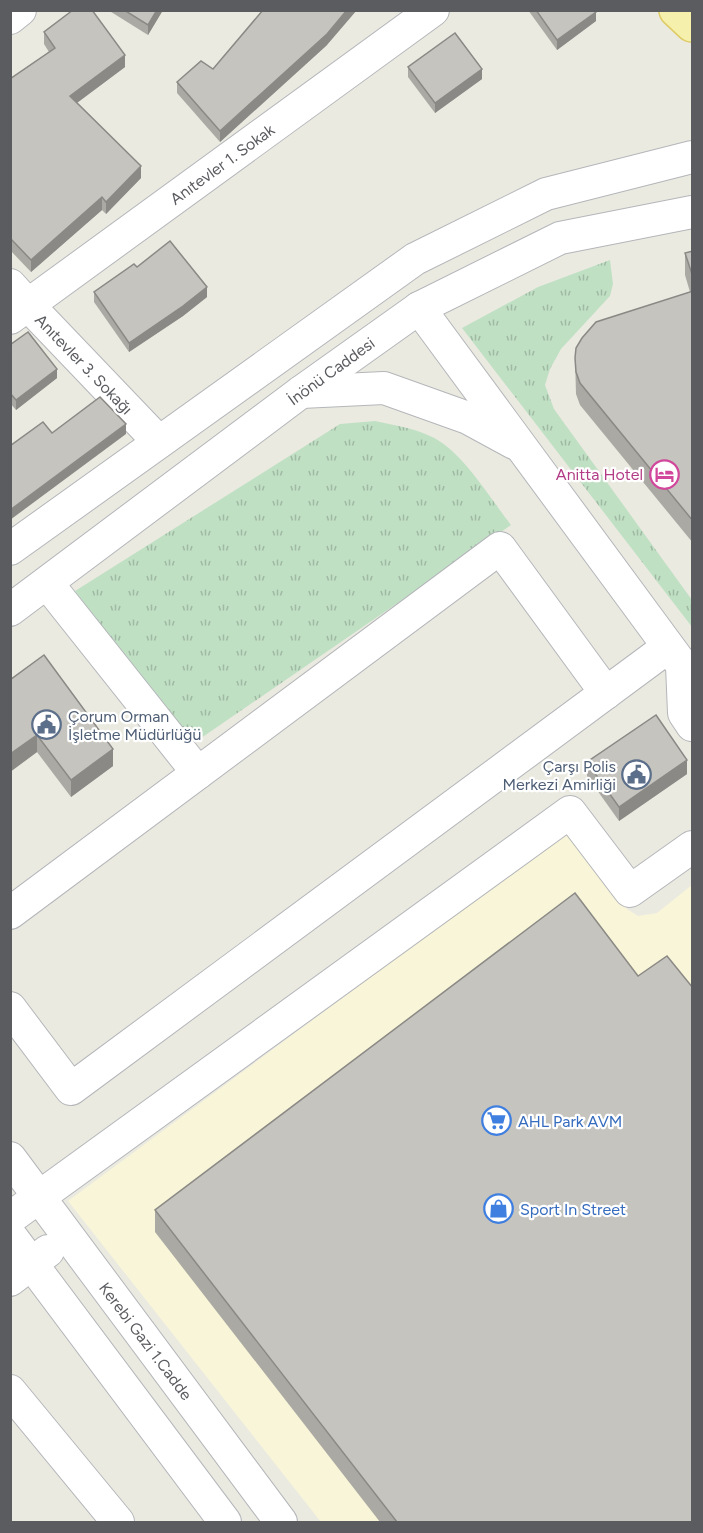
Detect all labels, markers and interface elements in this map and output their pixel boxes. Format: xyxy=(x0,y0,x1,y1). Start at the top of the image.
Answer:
street label: Anıtevler 1. Sokak xyxy=(166,120,278,209)
street label: Anıtevler 3. Sokağı xyxy=(31,310,136,418)
street label: İnönü Caddesi xyxy=(284,334,378,409)
hotel icon: Anitta Hotel xyxy=(648,458,680,490)
place label: Anitta Hotel xyxy=(556,465,643,484)
place label: Çorum Orman İşletme Müdürlüğü xyxy=(68,707,201,744)
public building icon: Çorum Orman İşletme Müdürlüğü xyxy=(31,709,63,741)
place label: Çarşı Polis Merkezi Amirliği xyxy=(503,757,616,794)
public building icon: Çarşı Polis Merkezi Amirliği xyxy=(621,759,653,791)
supermarket icon: AHL Park AVM xyxy=(481,1105,513,1137)
place label: AHL Park AVM xyxy=(518,1112,622,1131)
shop icon: Sport In Street xyxy=(483,1193,515,1225)
place label: Sport In Street xyxy=(520,1200,626,1219)
street label: Kerebi Gazi 1.Cadde xyxy=(95,1279,196,1404)

